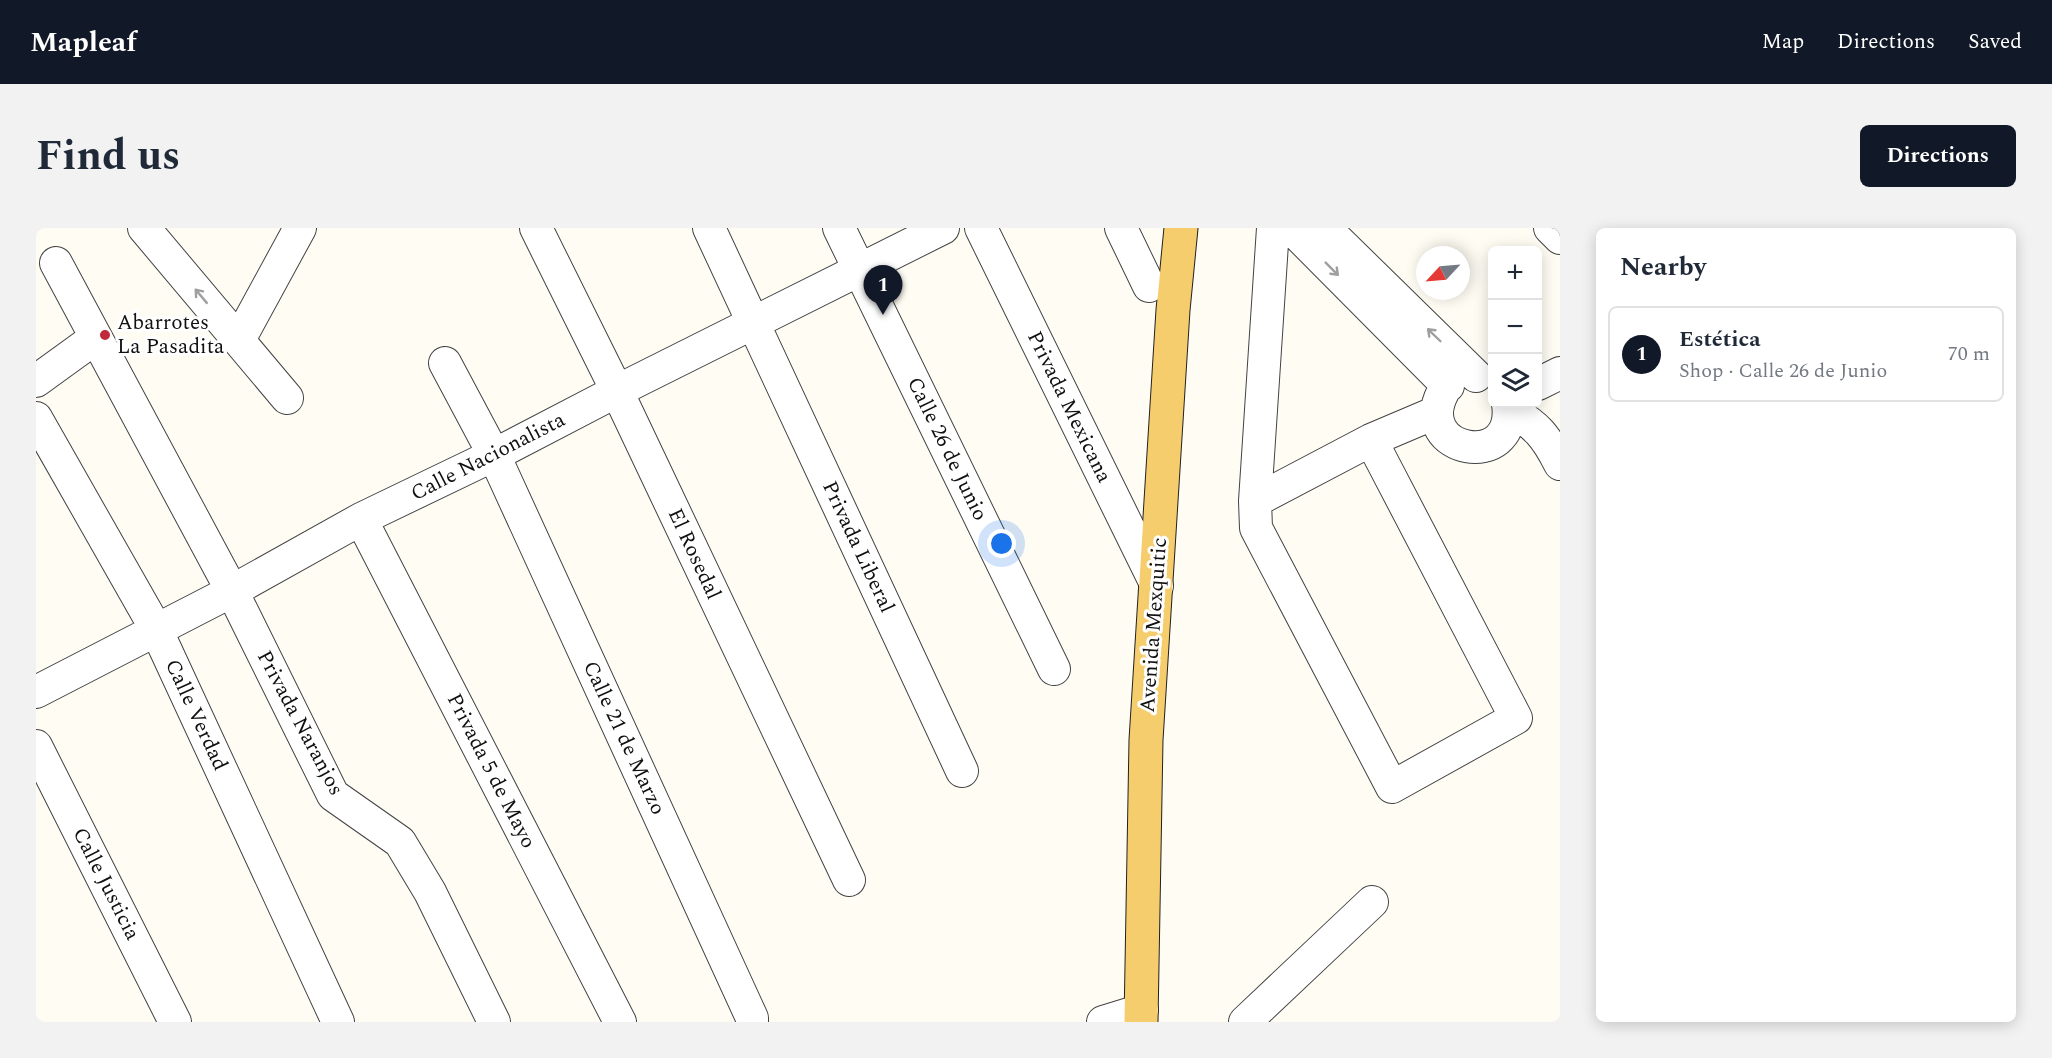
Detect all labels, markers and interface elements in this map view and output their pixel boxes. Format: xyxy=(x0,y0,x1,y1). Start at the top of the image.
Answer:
text: Mapleaf xyxy=(30,21,137,64)
text: Map xyxy=(1762,26,1804,58)
text: Directions xyxy=(1837,26,1935,58)
text: Saved xyxy=(1968,26,2022,58)
text: Find us xyxy=(36,125,180,188)
button: Directions xyxy=(1860,125,2016,187)
north arrow xyxy=(1416,246,1470,300)
map controls xyxy=(1488,246,1542,408)
button: + xyxy=(1488,246,1542,300)
text: Nearby xyxy=(1620,247,1706,287)
one-way arrow xyxy=(1325,262,1340,277)
pin: 1 xyxy=(864,266,902,315)
one-way arrow xyxy=(194,289,208,304)
button: − xyxy=(1488,300,1542,354)
place label: Abarrotes La Pasadita xyxy=(117,307,225,363)
text: Estética xyxy=(1679,323,1761,356)
street label: Privada Mexicana xyxy=(1018,326,1120,489)
one-way arrow xyxy=(1426,327,1441,342)
marker: Abarrotes La Pasadita xyxy=(98,328,112,342)
text: 1 xyxy=(1636,339,1647,369)
text: 70 m xyxy=(1948,339,1990,369)
button: layers xyxy=(1488,354,1542,408)
text: Shop · Calle 26 de Junio xyxy=(1679,356,1887,386)
street label: Calle 26 de Junio xyxy=(898,372,996,526)
street label: Calle Nacionalista xyxy=(405,404,571,510)
street label: Privada Liberal xyxy=(813,476,903,618)
street label: El Rosedal xyxy=(659,503,729,605)
your location xyxy=(987,529,1016,558)
street label: Avenida Mexquitic xyxy=(1132,536,1176,714)
street label: Privada Naranjos xyxy=(248,645,352,801)
street label: Calle Verdad xyxy=(156,654,236,776)
street label: Calle 21 de Marzo xyxy=(574,656,674,820)
street label: Privada 5 de Mayo xyxy=(438,688,544,854)
street label: Calle Justicia xyxy=(64,822,148,947)

